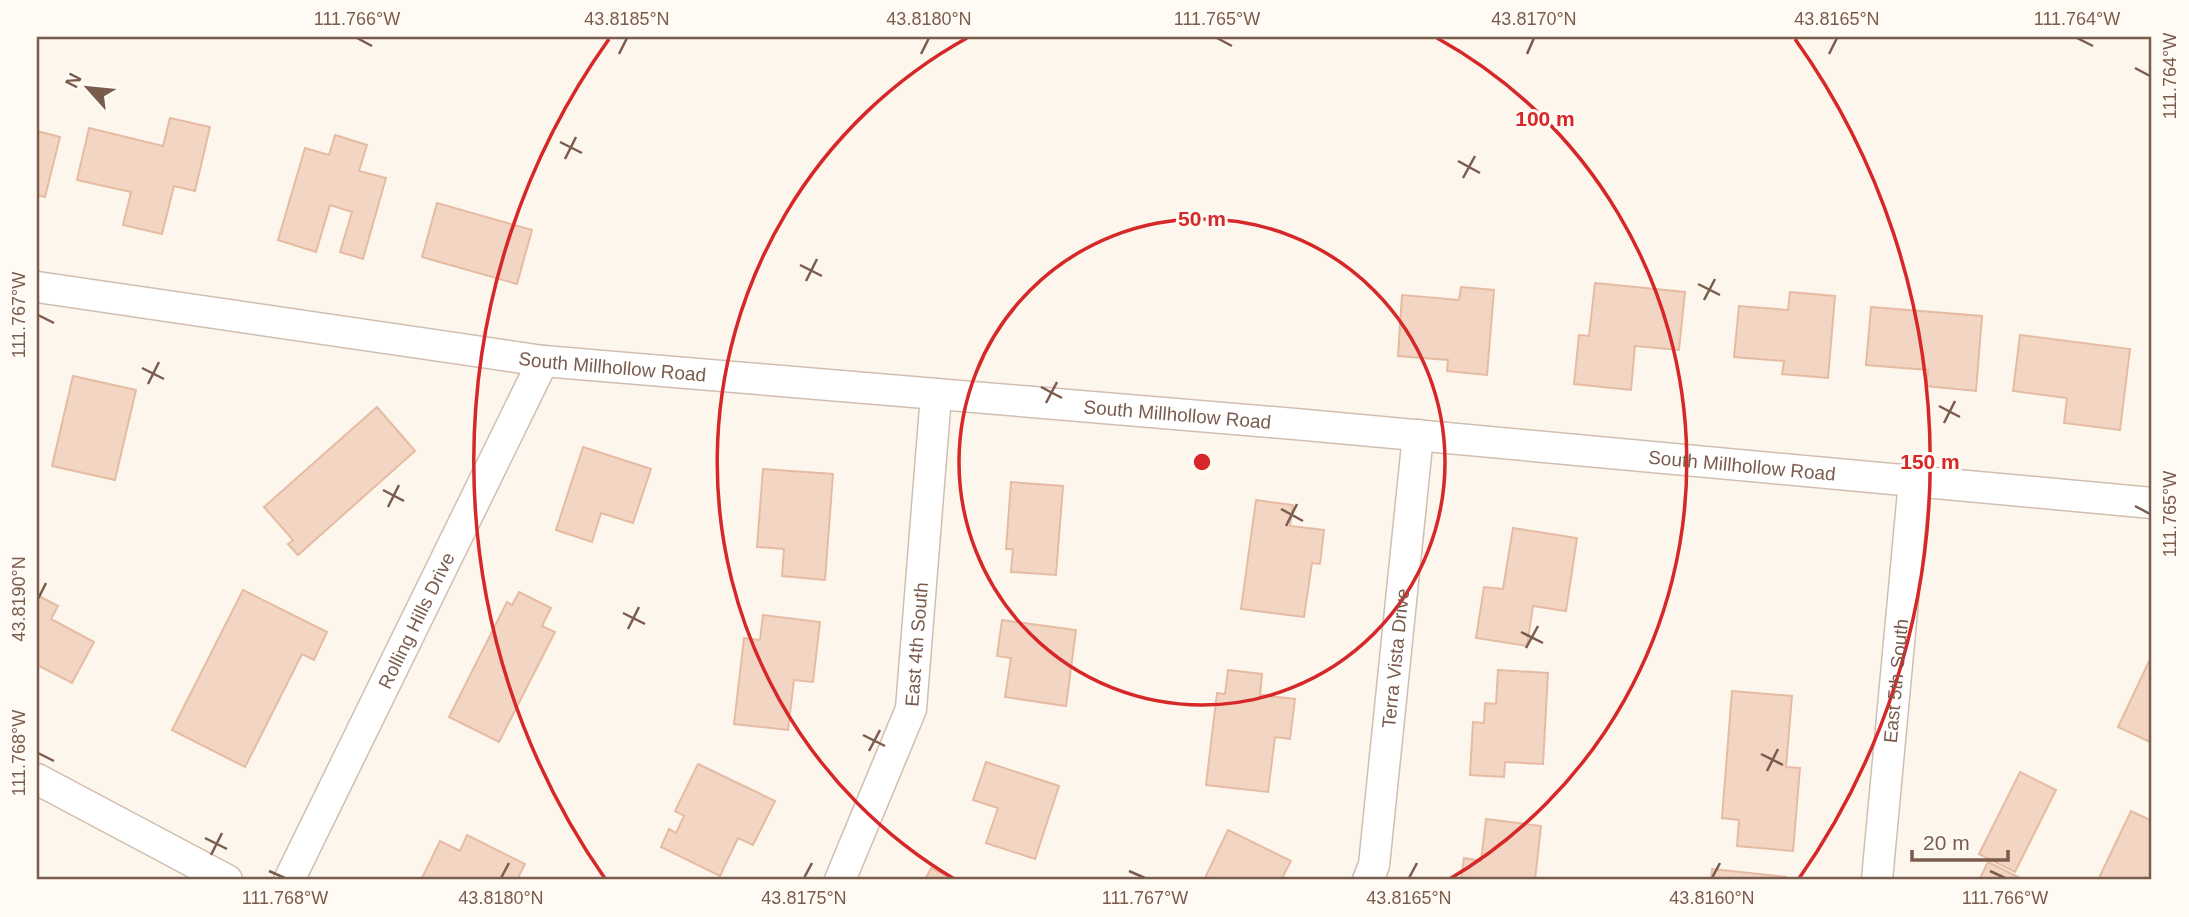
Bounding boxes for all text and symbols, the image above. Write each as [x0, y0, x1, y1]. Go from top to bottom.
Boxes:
text: 111.766°W [314, 9, 400, 29]
text: 43.8185°N [584, 9, 670, 29]
text: 43.8180°N [886, 9, 972, 29]
text: 111.765°W [1174, 9, 1260, 29]
text: 43.8170°N [1491, 9, 1577, 29]
text: 43.8165°N [1794, 9, 1880, 29]
text: 111.764°W [2034, 9, 2120, 29]
text: 111.764°W [2160, 33, 2180, 119]
north arrow [52, 52, 122, 122]
text: N [61, 70, 86, 91]
text: 100 m [1515, 107, 1575, 130]
text: 50 m [1178, 207, 1226, 230]
text: 111.767°W [9, 272, 29, 358]
street label: South Millhollow Road [517, 348, 707, 386]
street label: South Millhollow Road [1083, 396, 1272, 433]
street label: South Millhollow Road [1647, 447, 1837, 485]
centre of rings [1190, 450, 1214, 474]
text: 150 m [1900, 450, 1960, 473]
text: 111.765°W [2160, 471, 2180, 557]
street label: Rolling Hills Drive [374, 549, 459, 692]
text: 43.8190°N [9, 556, 29, 642]
street label: East 4th South [901, 581, 932, 707]
street label: Terra Vista Drive [1378, 587, 1413, 729]
street label: East 5th South [1880, 618, 1912, 744]
text: 111.768°W [9, 710, 29, 796]
scale bar [1912, 819, 2009, 863]
text: 20 m [1923, 831, 1970, 854]
text: 111.768°W [242, 888, 328, 908]
text: 43.8180°N [458, 888, 544, 908]
text: 43.8175°N [761, 888, 847, 908]
text: 111.767°W [1102, 888, 1188, 908]
text: 43.8165°N [1366, 888, 1452, 908]
text: 43.8160°N [1669, 888, 1755, 908]
text: 111.766°W [1962, 888, 2048, 908]

